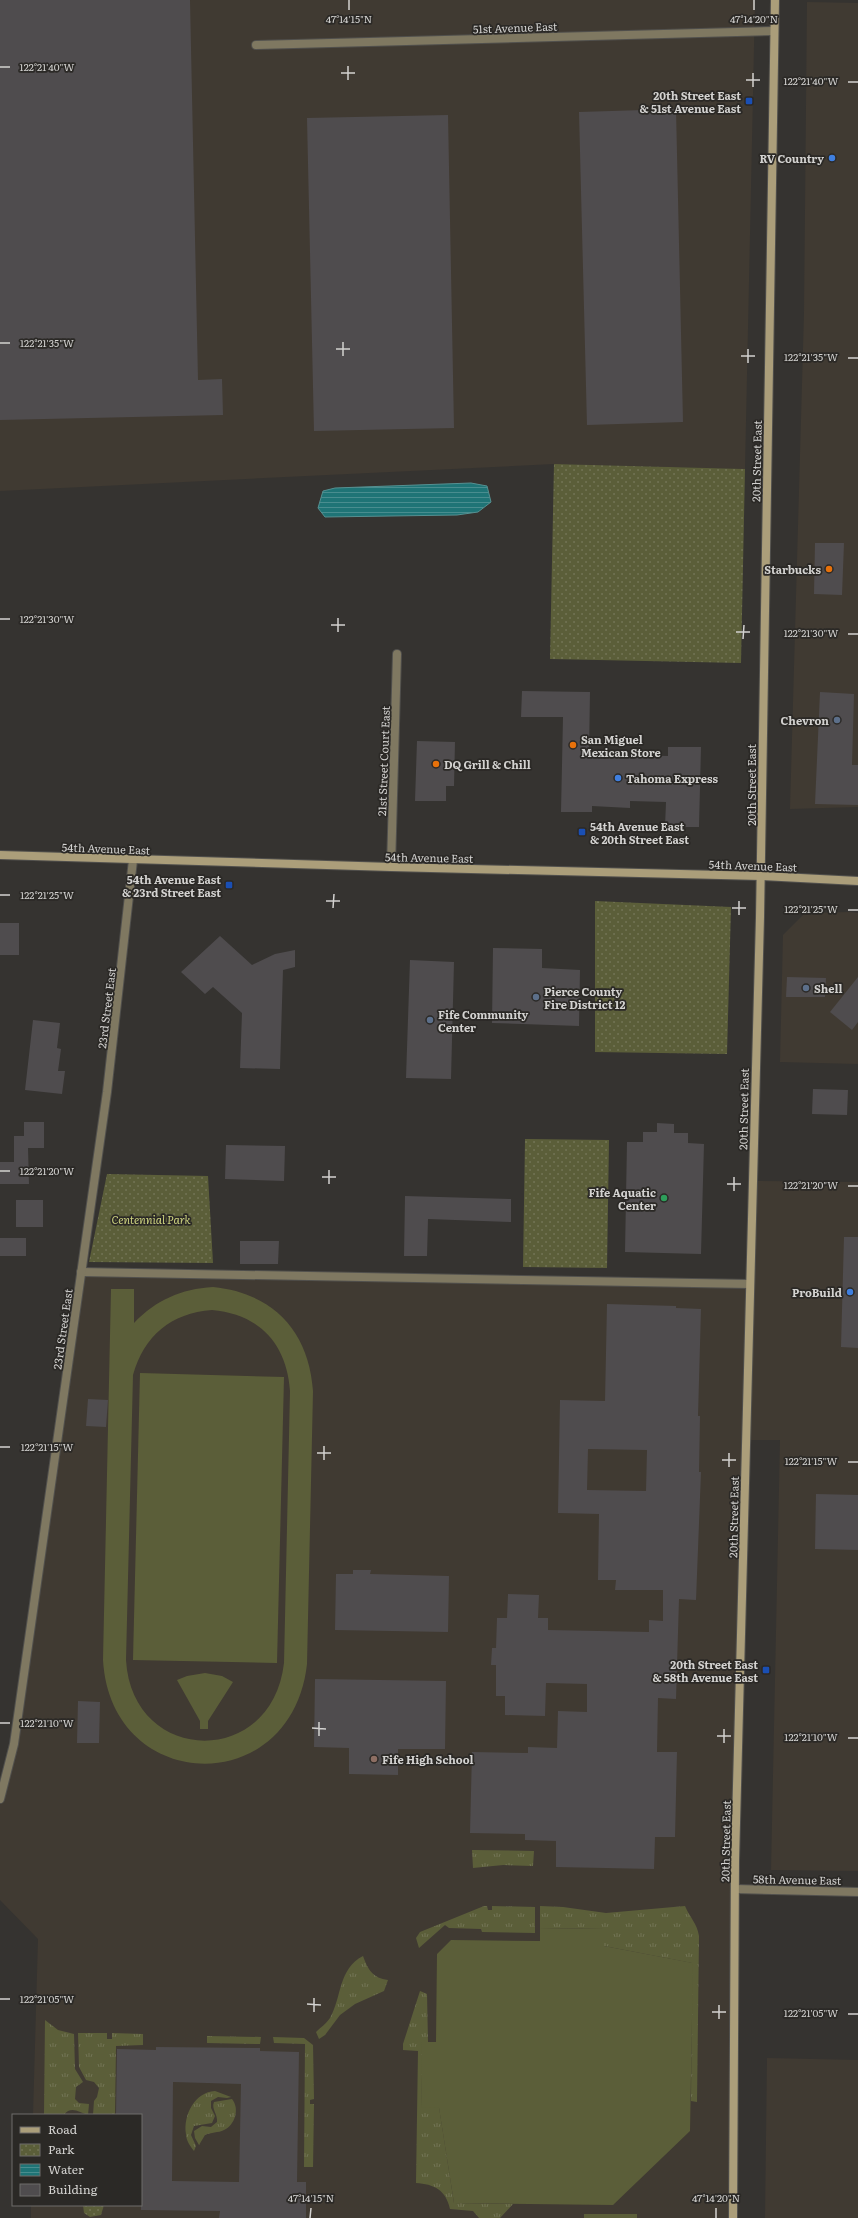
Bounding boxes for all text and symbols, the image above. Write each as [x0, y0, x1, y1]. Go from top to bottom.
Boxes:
text: 47°14'15"N [326, 11, 372, 26]
text: 47°14'20"N [730, 11, 778, 26]
street label: 51st Avenue East [472, 18, 558, 36]
text: 122°21'40"W [20, 59, 74, 74]
text: 122°21'40"W [784, 73, 838, 88]
place label: 20th Street East & 51st Avenue East [640, 87, 741, 116]
marker: 20th Street East & 51st Avenue East [744, 96, 754, 106]
place label: RV Country [759, 150, 824, 166]
marker: RV Country [827, 153, 837, 163]
text: 122°21'35"W [20, 335, 74, 350]
text: 122°21'35"W [784, 349, 838, 364]
street label: 20th Street East [747, 419, 765, 502]
place label: Starbucks [764, 561, 822, 577]
marker: Starbucks [824, 564, 834, 574]
text: 122°21'30"W [20, 611, 74, 626]
text: 122°21'30"W [784, 625, 838, 640]
street label: 21st Street Court East [373, 705, 393, 816]
place label: Chevron [781, 712, 829, 728]
marker: Chevron [832, 715, 842, 725]
place label: San Miguel Mexican Store [581, 731, 661, 760]
marker: San Miguel Mexican Store [568, 740, 578, 750]
street label: 20th Street East [743, 744, 759, 826]
place label: DQ Grill & Chill [444, 756, 531, 772]
marker: DQ Grill & Chill [431, 759, 441, 769]
place label: Tahoma Express [626, 770, 718, 786]
marker: Tahoma Express [613, 773, 623, 783]
place label: 54th Avenue East & 20th Street East [590, 818, 689, 847]
marker: 54th Avenue East & 20th Street East [577, 827, 587, 837]
street label: 54th Avenue East [61, 838, 151, 858]
street label: 54th Avenue East [385, 848, 474, 866]
street label: 54th Avenue East [708, 855, 798, 875]
place label: 54th Avenue East & 23rd Street East [122, 871, 221, 900]
marker: 54th Avenue East & 23rd Street East [224, 880, 234, 890]
text: 122°21'25"W [20, 887, 74, 902]
text: 122°21'25"W [784, 901, 838, 916]
street label: 23rd Street East [93, 966, 119, 1049]
place label: Shell [814, 980, 842, 996]
place label: Pierce County Fire District 12 [544, 983, 625, 1012]
marker: Shell [801, 983, 811, 993]
marker: Pierce County Fire District 12 [531, 992, 541, 1002]
place label: Fife Community Center [438, 1006, 529, 1035]
marker: Fife Community Center [425, 1015, 435, 1025]
street label: 20th Street East [734, 1067, 752, 1150]
text: 122°21'20"W [20, 1163, 74, 1178]
text: 122°21'20"W [784, 1177, 838, 1192]
place label: Fife Aquatic Center [588, 1184, 656, 1213]
marker: Fife Aquatic Center [659, 1193, 669, 1203]
park label: Centennial Park [112, 1211, 190, 1227]
place label: ProBuild [792, 1284, 842, 1300]
street label: 23rd Street East [48, 1287, 76, 1370]
marker: ProBuild [845, 1287, 855, 1297]
text: 122°21'15"W [21, 1439, 73, 1454]
text: 122°21'15"W [785, 1453, 837, 1468]
street label: 20th Street East [724, 1475, 742, 1558]
place label: 20th Street East & 58th Avenue East [652, 1656, 758, 1685]
marker: 20th Street East & 58th Avenue East [761, 1665, 771, 1675]
text: 122°21'10"W [20, 1715, 74, 1730]
text: 122°21'10"W [784, 1729, 838, 1744]
place label: Fife High School [382, 1751, 473, 1767]
marker: Fife High School [369, 1754, 379, 1764]
street label: 20th Street East [716, 1799, 734, 1882]
street label: 58th Avenue East [753, 1870, 842, 1888]
text: 122°21'05"W [20, 1991, 74, 2006]
text: 122°21'05"W [784, 2005, 838, 2020]
legend [12, 2114, 142, 2206]
text: Road [48, 2120, 78, 2138]
text: Park [48, 2140, 75, 2158]
text: Water [48, 2160, 84, 2178]
text: Building [48, 2180, 98, 2198]
text: 47°14'15"N [288, 2190, 334, 2205]
text: 47°14'20"N [692, 2190, 740, 2205]

